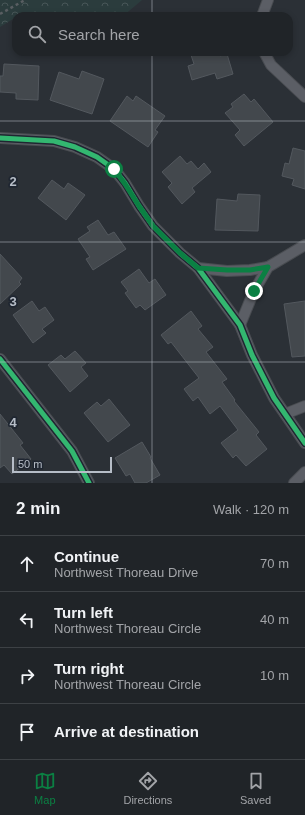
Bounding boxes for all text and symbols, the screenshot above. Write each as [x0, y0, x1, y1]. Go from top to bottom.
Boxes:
search box [12, 12, 293, 56]
icon: search [26, 23, 48, 45]
text: Search here [58, 26, 140, 43]
route start [105, 160, 123, 178]
text: 2 [9, 174, 17, 189]
route end [245, 282, 263, 300]
text: 3 [9, 294, 17, 309]
text: 4 [9, 415, 17, 430]
scale bar [12, 455, 112, 474]
text: 50 m [18, 458, 42, 470]
text: 2 min [16, 499, 60, 518]
text: Walk · 120 m [213, 502, 289, 517]
text: Continue [54, 548, 119, 565]
icon: ahead [16, 553, 38, 575]
text: 70 m [260, 556, 289, 571]
text: Northwest Thoreau Drive [54, 565, 198, 580]
text: Turn left [54, 604, 113, 621]
icon: left [16, 609, 38, 631]
text: 40 m [260, 612, 289, 627]
text: Northwest Thoreau Circle [54, 621, 201, 636]
text: Turn right [54, 660, 124, 677]
icon: right [16, 665, 38, 687]
text: 10 m [260, 668, 289, 683]
text: Northwest Thoreau Circle [54, 677, 201, 692]
icon: arrive [16, 721, 38, 743]
text: Arrive at destination [54, 723, 199, 740]
tab: Map [34, 770, 56, 806]
tab: Directions [123, 770, 172, 806]
tab: Saved [240, 770, 271, 806]

